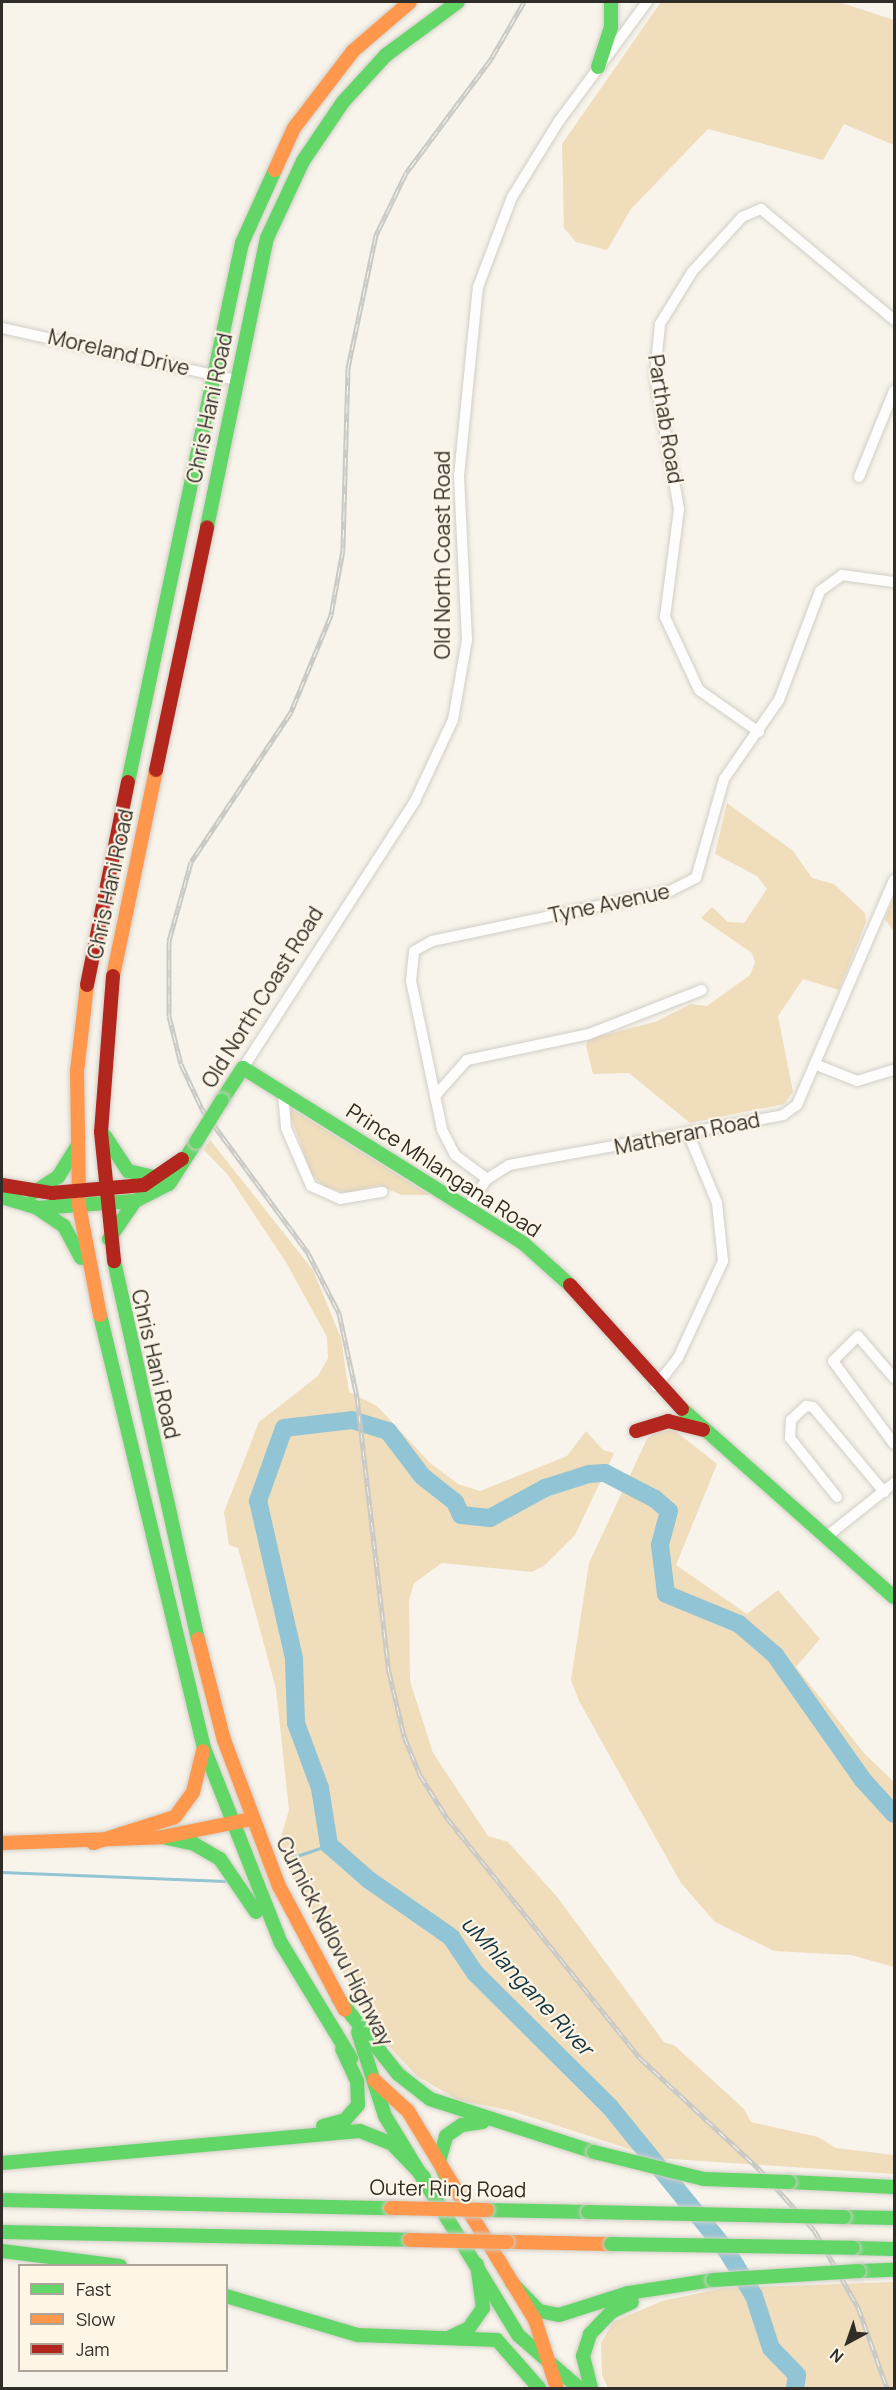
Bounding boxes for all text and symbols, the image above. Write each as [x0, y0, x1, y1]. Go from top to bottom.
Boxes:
street label: Moreland Drive [46, 323, 192, 381]
street label: Chris Hani Road [181, 331, 237, 485]
street label: Parthab Road [643, 353, 689, 485]
street label: Old North Coast Road [429, 451, 455, 659]
street label: Chris Hani Road [82, 807, 138, 961]
street label: Tyne Avenue [546, 878, 672, 928]
street label: Old North Coast Road [196, 902, 328, 1092]
street label: Prince Mhlangana Road [342, 1098, 546, 1242]
street label: Matheran Road [612, 1107, 762, 1159]
street label: Chris Hani Road [127, 1287, 185, 1441]
street label: Curnick Ndlovu Highway [271, 1832, 399, 2050]
water label: uMhlangane River [456, 1911, 598, 2061]
street label: Outer Ring Road [369, 2174, 527, 2202]
legend [18, 2264, 228, 2372]
text: Fast [76, 2277, 111, 2301]
text: Slow [76, 2307, 115, 2331]
north arrow [818, 2312, 878, 2372]
text: Jam [76, 2337, 110, 2361]
text: N [825, 2344, 848, 2368]

